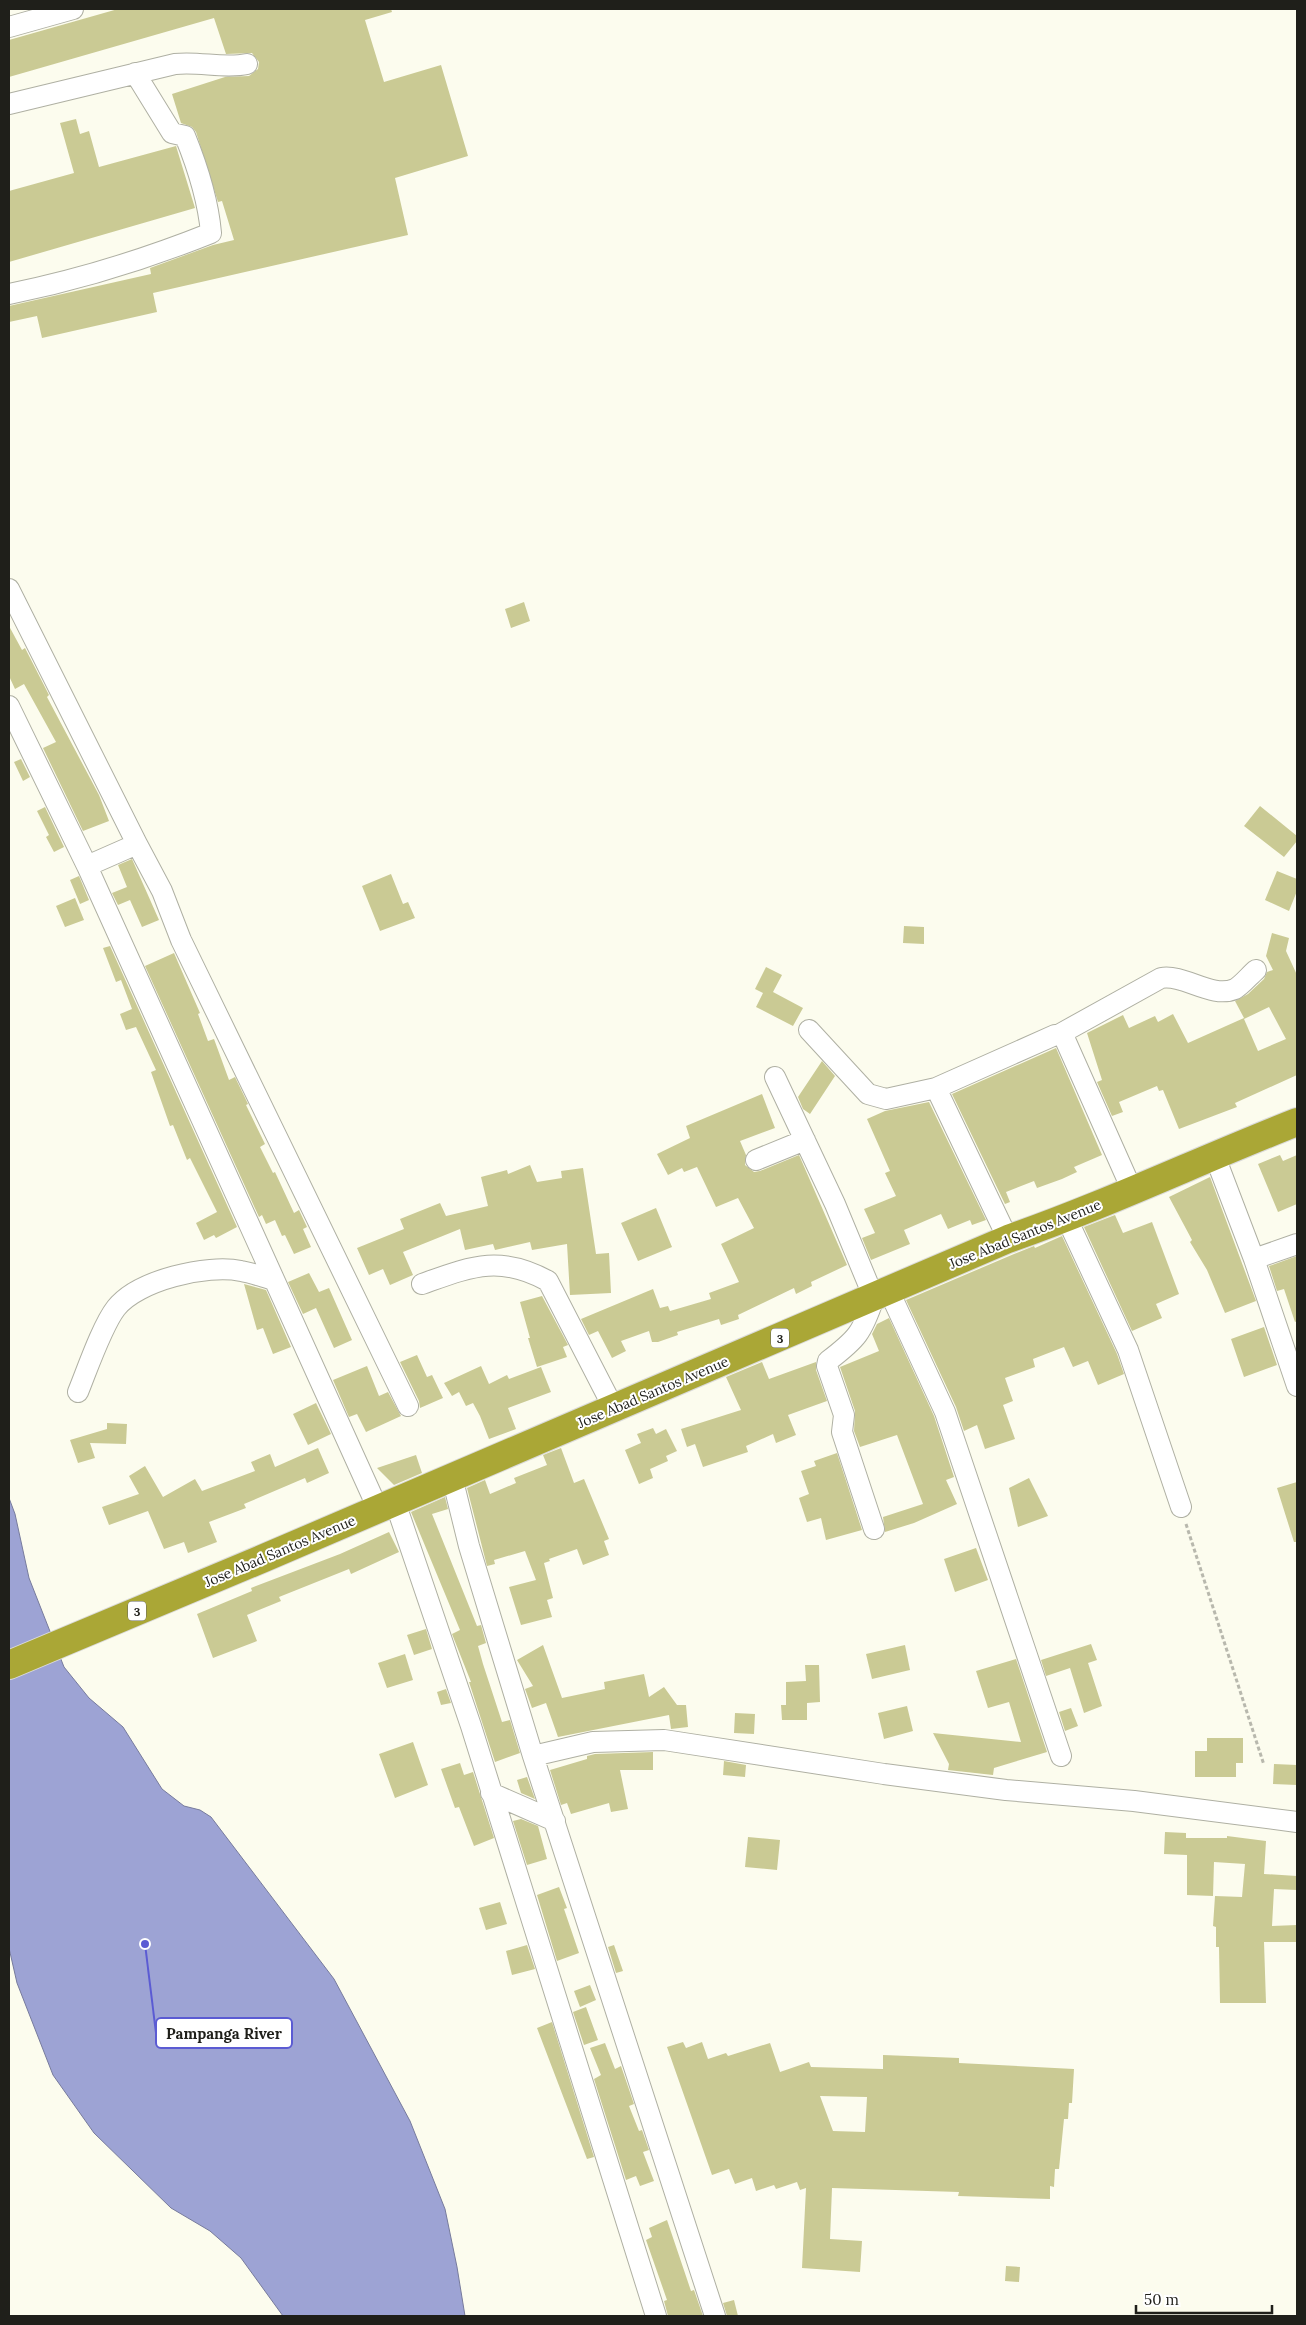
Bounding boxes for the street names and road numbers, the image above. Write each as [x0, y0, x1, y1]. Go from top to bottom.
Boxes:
street label: Jose Abad Santos Avenue [946, 1195, 1104, 1273]
road number: 3 [771, 1329, 789, 1348]
street label: Jose Abad Santos Avenue [574, 1352, 732, 1432]
street label: Jose Abad Santos Avenue [201, 1511, 359, 1591]
road number: 3 [128, 1602, 146, 1620]

